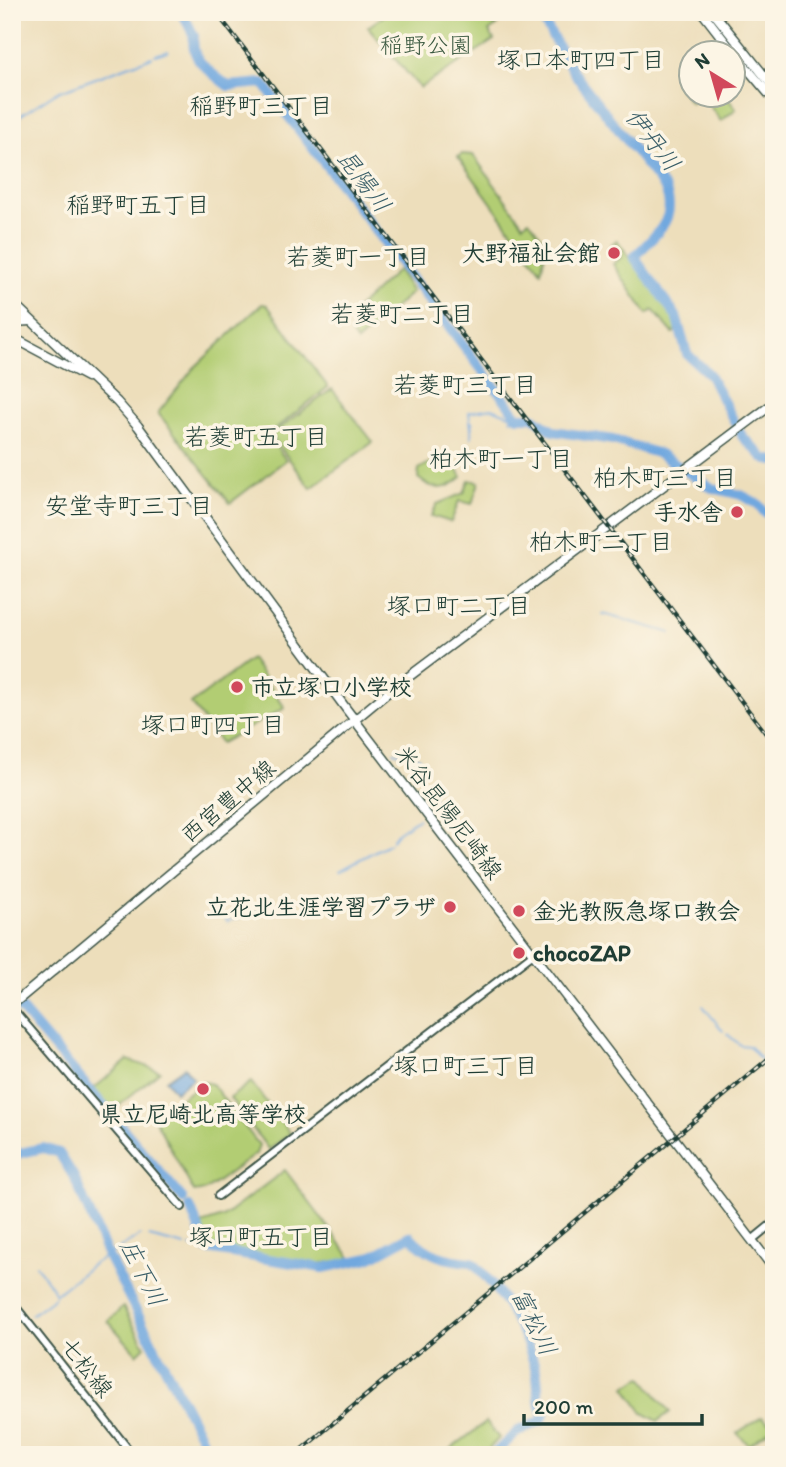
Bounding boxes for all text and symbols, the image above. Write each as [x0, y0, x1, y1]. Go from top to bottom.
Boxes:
park label: 稲野公園 [380, 31, 472, 59]
north arrow [678, 38, 748, 108]
district label: 塚口本町四丁目 [497, 45, 665, 74]
text: N [690, 48, 714, 74]
district label: 稲野町三丁目 [189, 91, 333, 120]
water label: 伊丹川 [620, 102, 687, 177]
water label: 昆陽川 [331, 143, 398, 218]
district label: 稲野町五丁目 [66, 190, 210, 219]
place label: 大野福祉会館 [462, 239, 600, 267]
district label: 若菱町一丁目 [286, 242, 430, 271]
marker: 大野福祉会館 [606, 245, 622, 261]
district label: 若菱町二丁目 [330, 299, 474, 328]
district label: 若菱町三丁目 [393, 370, 537, 399]
district label: 若菱町五丁目 [184, 422, 328, 451]
district label: 柏木町一丁目 [429, 444, 573, 473]
district label: 柏木町三丁目 [593, 463, 737, 492]
district label: 安堂寺町三丁目 [45, 491, 213, 520]
place label: 手水舎 [654, 498, 723, 526]
marker: 手水舎 [729, 504, 745, 520]
district label: 柏木町二丁目 [529, 527, 673, 556]
district label: 塚口町二丁目 [387, 591, 531, 620]
place label: 市立塚口小学校 [251, 673, 412, 701]
marker: 市立塚口小学校 [229, 679, 245, 695]
district label: 塚口町四丁目 [141, 710, 285, 739]
street label: 米谷昆陽尼崎線 [389, 739, 509, 885]
street label: 西宮豊中線 [175, 753, 281, 849]
place label: 立花北生涯学習プラザ [206, 893, 436, 921]
place label: 金光教阪急塚口教会 [533, 897, 740, 925]
marker: 立花北生涯学習プラザ [442, 899, 458, 915]
marker: 金光教阪急塚口教会 [511, 903, 527, 919]
place label: chocoZAP [533, 939, 632, 967]
marker: chocoZAP [511, 945, 527, 961]
district label: 塚口町三丁目 [394, 1051, 538, 1080]
marker: 県立尼崎北高等学校 [195, 1081, 211, 1097]
place label: 県立尼崎北高等学校 [100, 1100, 307, 1128]
district label: 塚口町五丁目 [189, 1222, 333, 1251]
water label: 庄下川 [114, 1234, 173, 1311]
water label: 富松川 [506, 1283, 563, 1360]
street label: 七松線 [55, 1331, 119, 1403]
scale bar [524, 1383, 702, 1427]
text: 200 m [534, 1394, 594, 1419]

